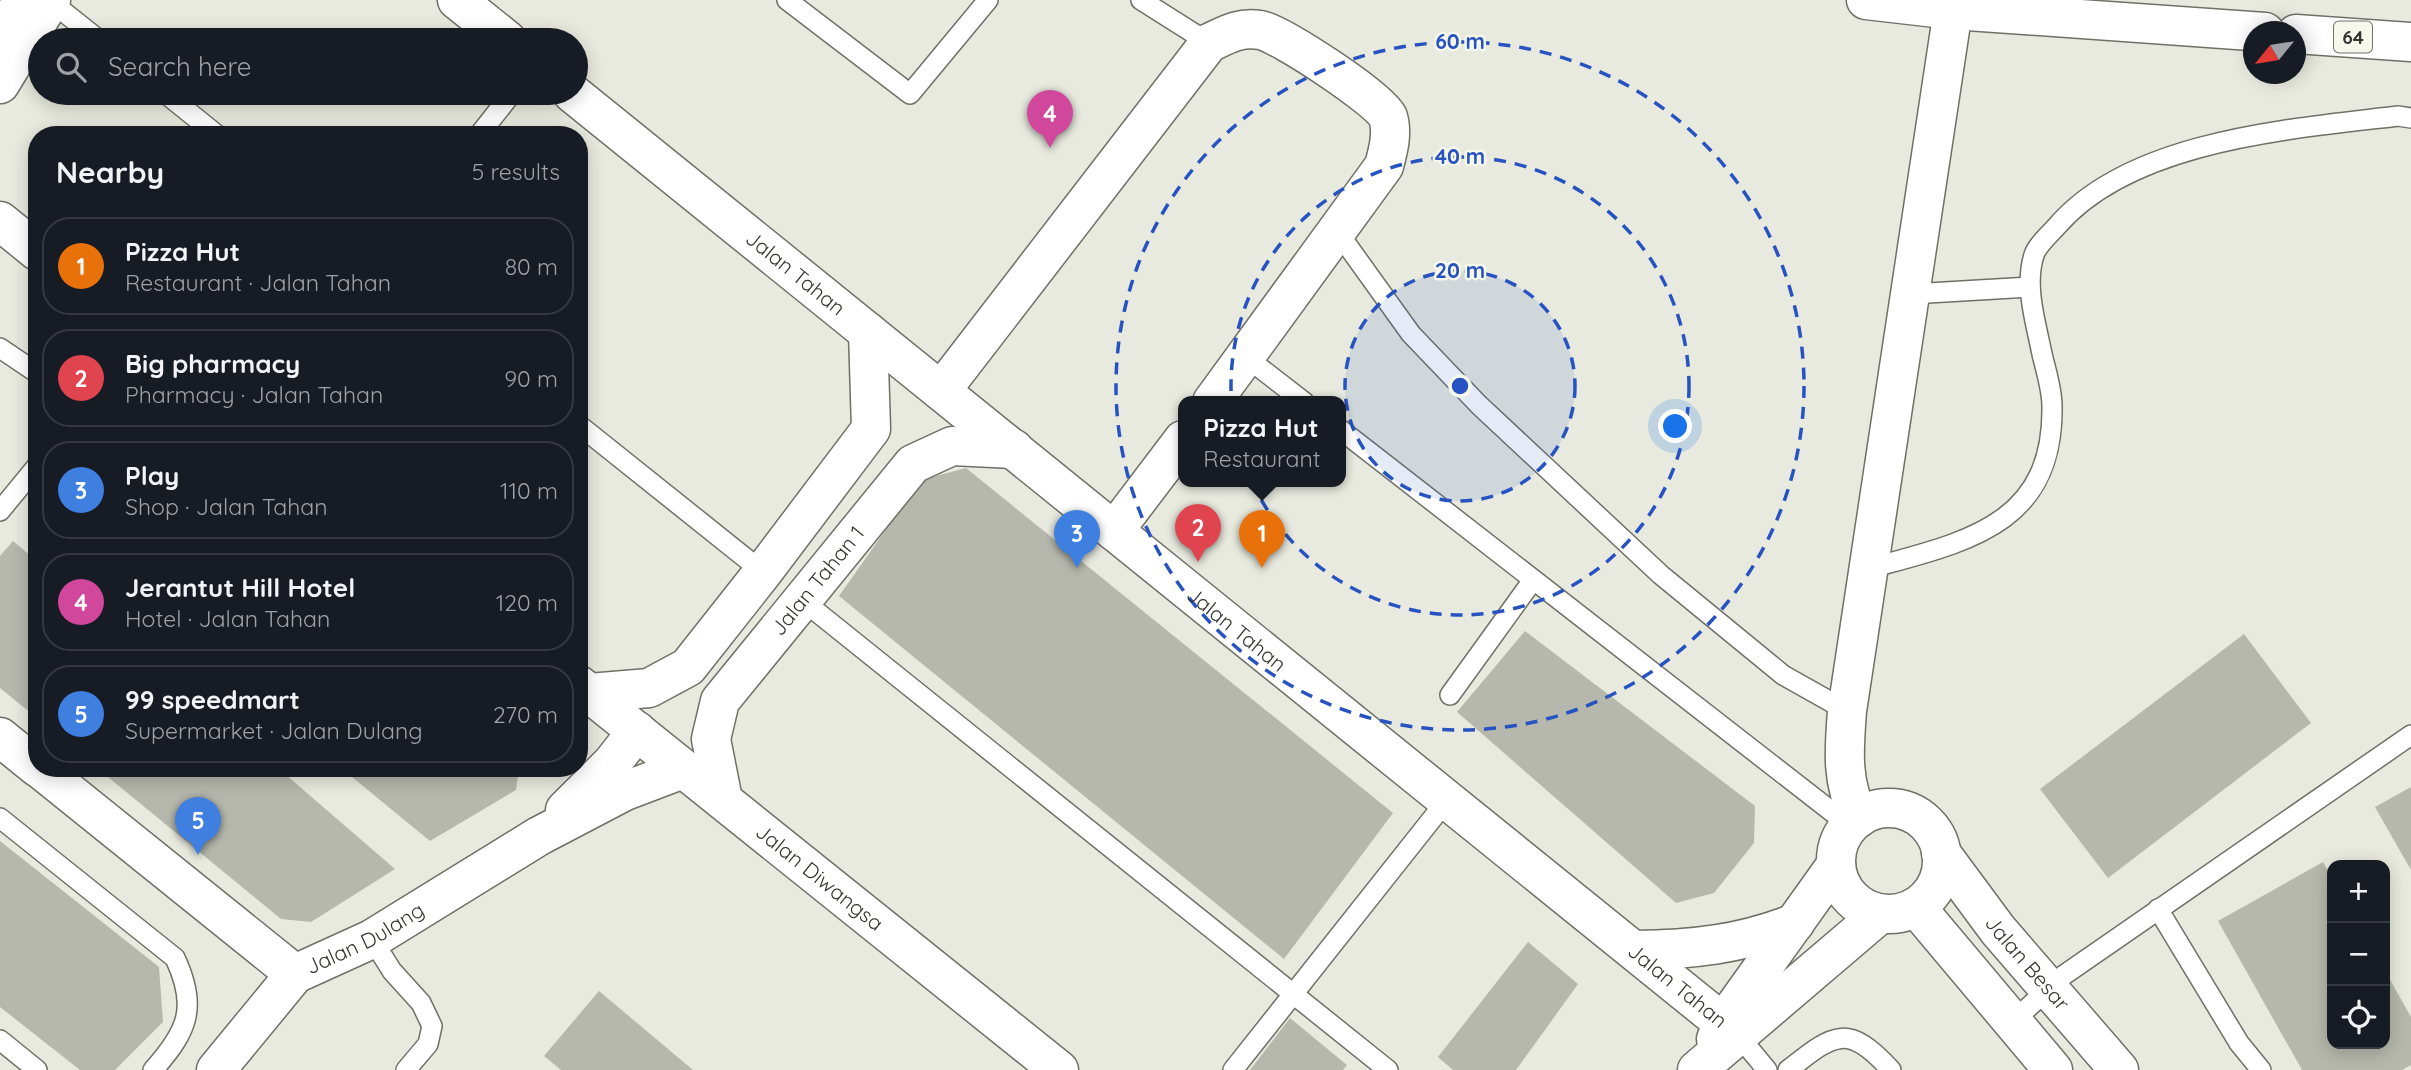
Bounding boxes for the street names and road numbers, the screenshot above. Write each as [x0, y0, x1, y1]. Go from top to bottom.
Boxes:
road number: 64 [2334, 22, 2372, 52]
street label: Jalan Tahan [741, 225, 851, 321]
street label: Jalan Tahan 1 [765, 520, 869, 640]
street label: Jalan Tahan [1182, 581, 1292, 677]
street label: Jalan Diwangsa [751, 818, 889, 936]
street label: Jalan Dulang [302, 896, 429, 979]
street label: Jalan Besar [1980, 910, 2076, 1015]
street label: Jalan Tahan [1623, 937, 1733, 1033]

